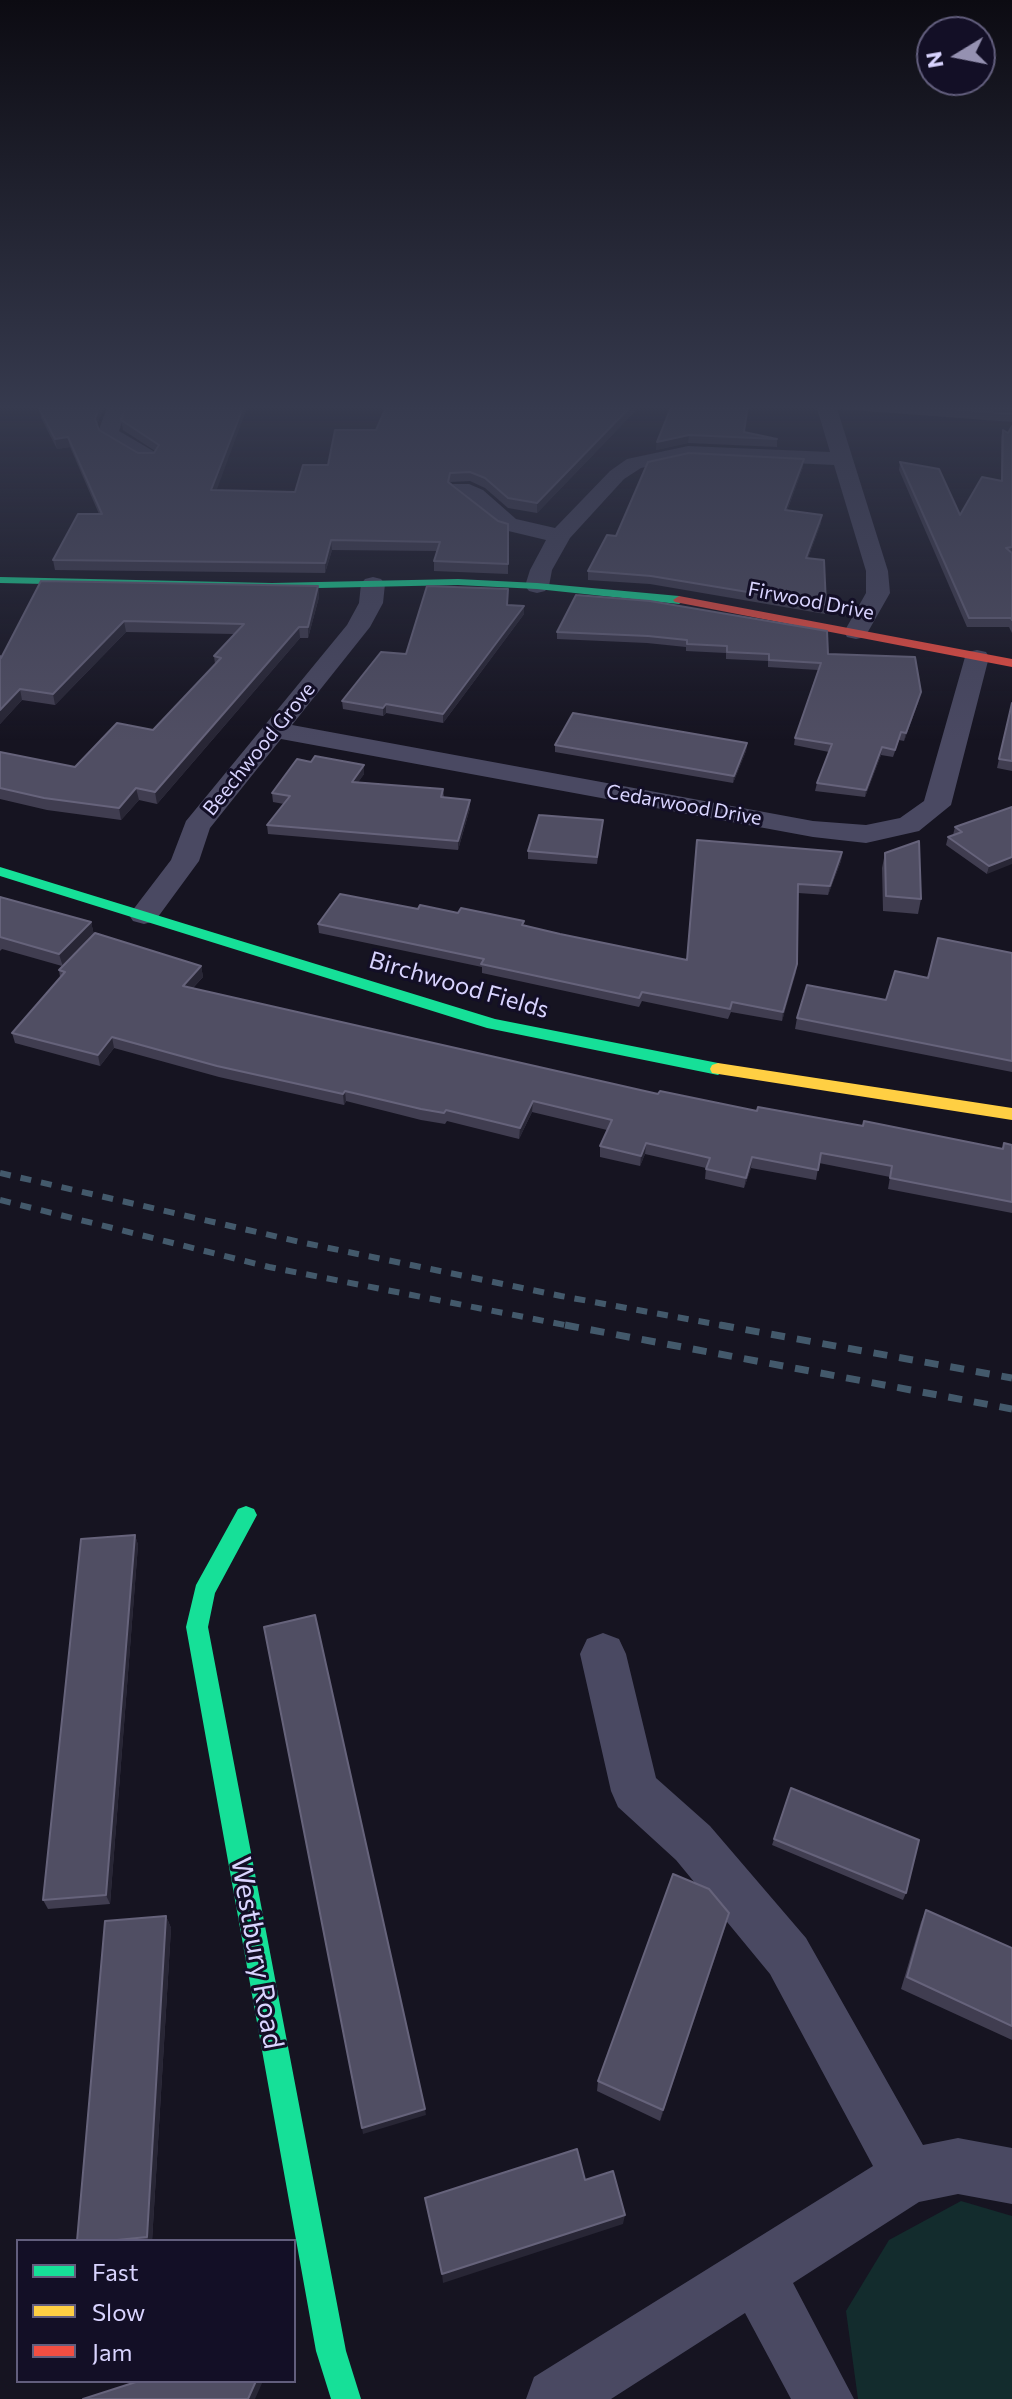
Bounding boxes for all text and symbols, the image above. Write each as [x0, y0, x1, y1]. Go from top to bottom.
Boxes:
north arrow [916, 16, 996, 96]
text: N [919, 49, 949, 70]
street label: Firwood Drive [746, 577, 876, 625]
street label: Beechwood Grove [198, 678, 320, 820]
street label: Cedarwood Drive [604, 780, 764, 830]
street label: Birchwood Fields [366, 946, 552, 1024]
street label: Westbury Road [224, 1854, 290, 2052]
legend [16, 2239, 296, 2383]
text: Fast [92, 2257, 139, 2286]
text: Slow [92, 2297, 145, 2326]
text: Jam [92, 2337, 132, 2366]

